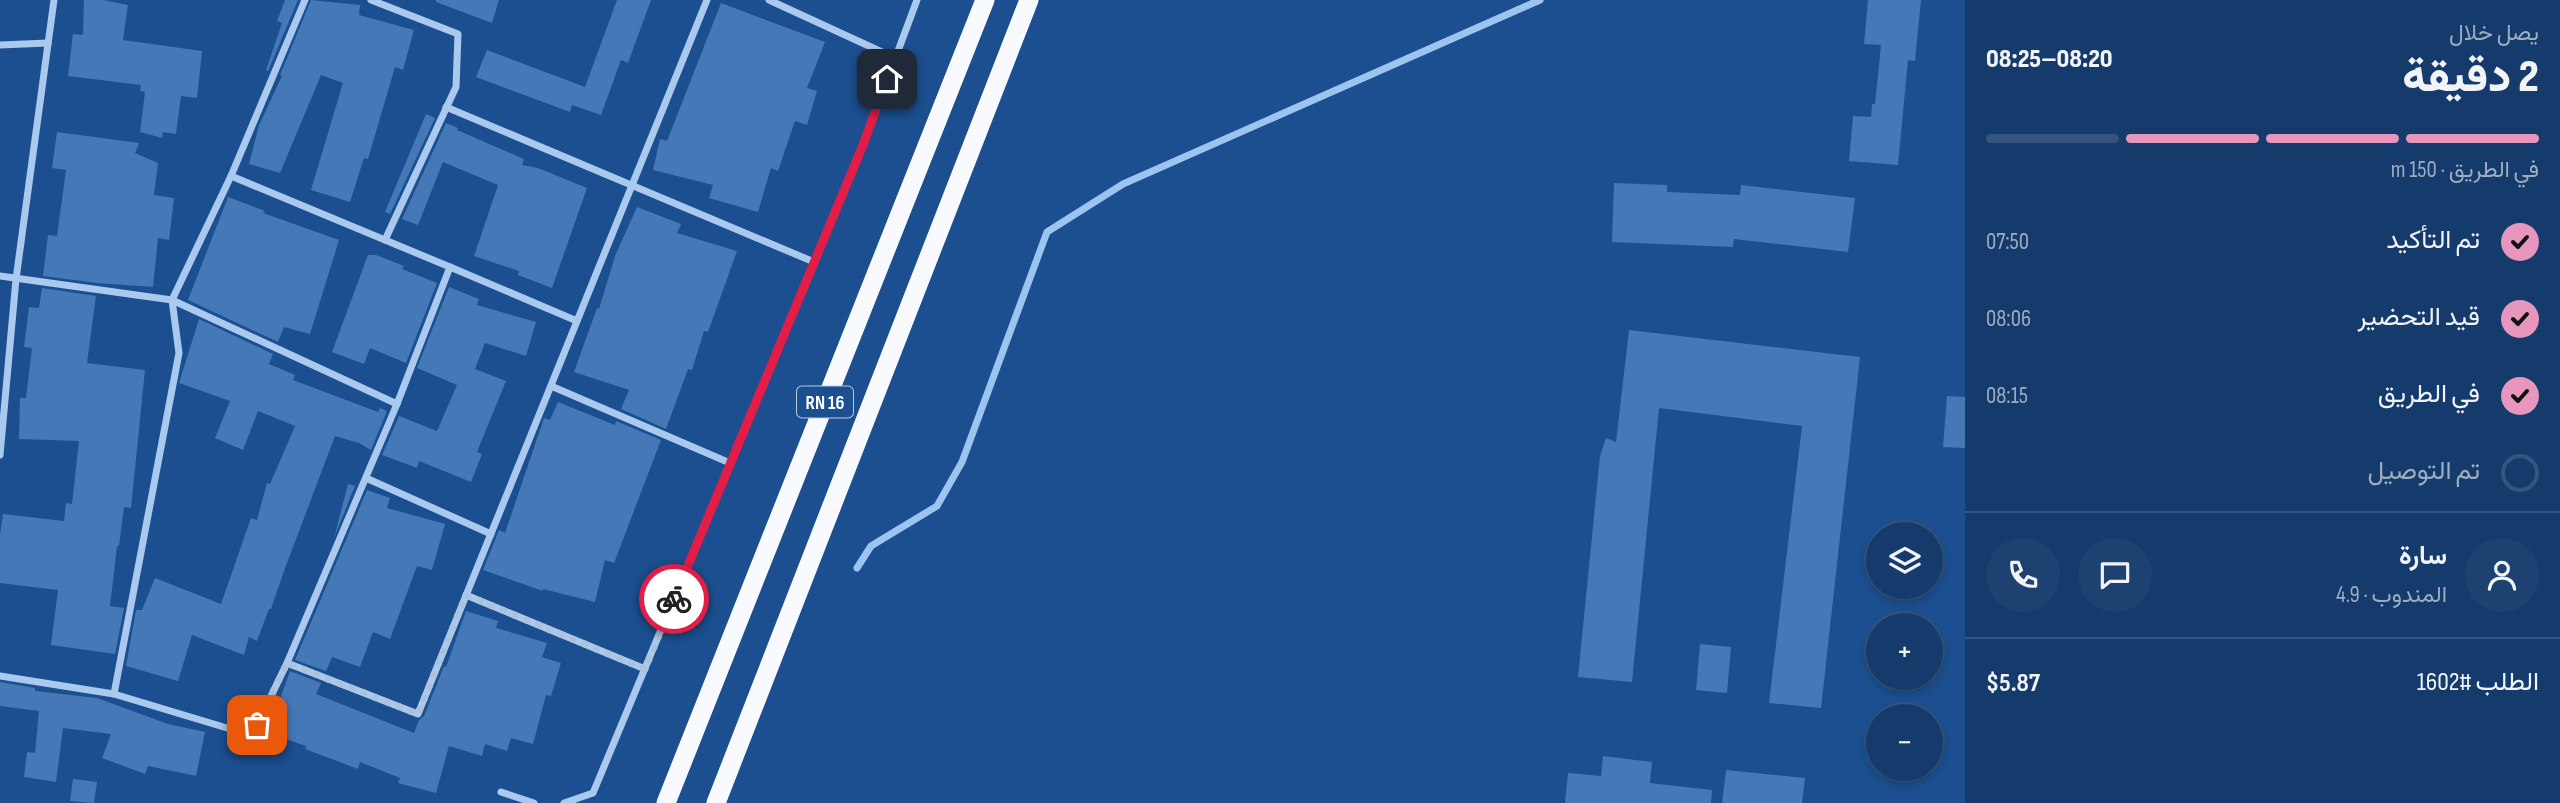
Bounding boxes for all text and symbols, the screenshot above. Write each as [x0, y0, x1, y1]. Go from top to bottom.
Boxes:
text: يصل خلال [2449, 19, 2539, 47]
text: 08:20–08:25 [1986, 44, 2113, 75]
pin [857, 49, 917, 109]
text: 2 دقيقة [2402, 50, 2539, 105]
icon: home [868, 60, 906, 98]
text: في الطريق · 150 m [2391, 156, 2539, 184]
icon: check [2501, 223, 2539, 261]
text: تم التأكيد [2386, 225, 2480, 256]
text: 07:50 [1986, 228, 2029, 256]
icon: check [2501, 300, 2539, 338]
text: قيد التحضير [2357, 302, 2480, 333]
text: 08:06 [1986, 305, 2031, 333]
icon: check [2501, 377, 2539, 415]
text: في الطريق [2378, 379, 2480, 410]
text: 08:15 [1986, 382, 2028, 410]
road number: RN 16 [797, 386, 853, 418]
text: تم التوصيل [2368, 456, 2480, 487]
map controls [1866, 522, 1943, 781]
button: layers [1866, 522, 1943, 599]
button: phone [1986, 538, 2060, 612]
button: chat [2078, 538, 2152, 612]
button: person [2465, 538, 2539, 612]
text: سارة [2399, 541, 2447, 572]
courier [639, 564, 709, 634]
icon: bike [655, 580, 693, 618]
text: المندوب · 4.9 [2336, 581, 2447, 609]
button: + [1866, 613, 1943, 690]
text: الطلب #1602 [2417, 667, 2539, 698]
text: $5.87 [1986, 668, 2040, 699]
pin [227, 695, 287, 755]
button: − [1866, 704, 1943, 781]
icon: bag [238, 706, 276, 744]

